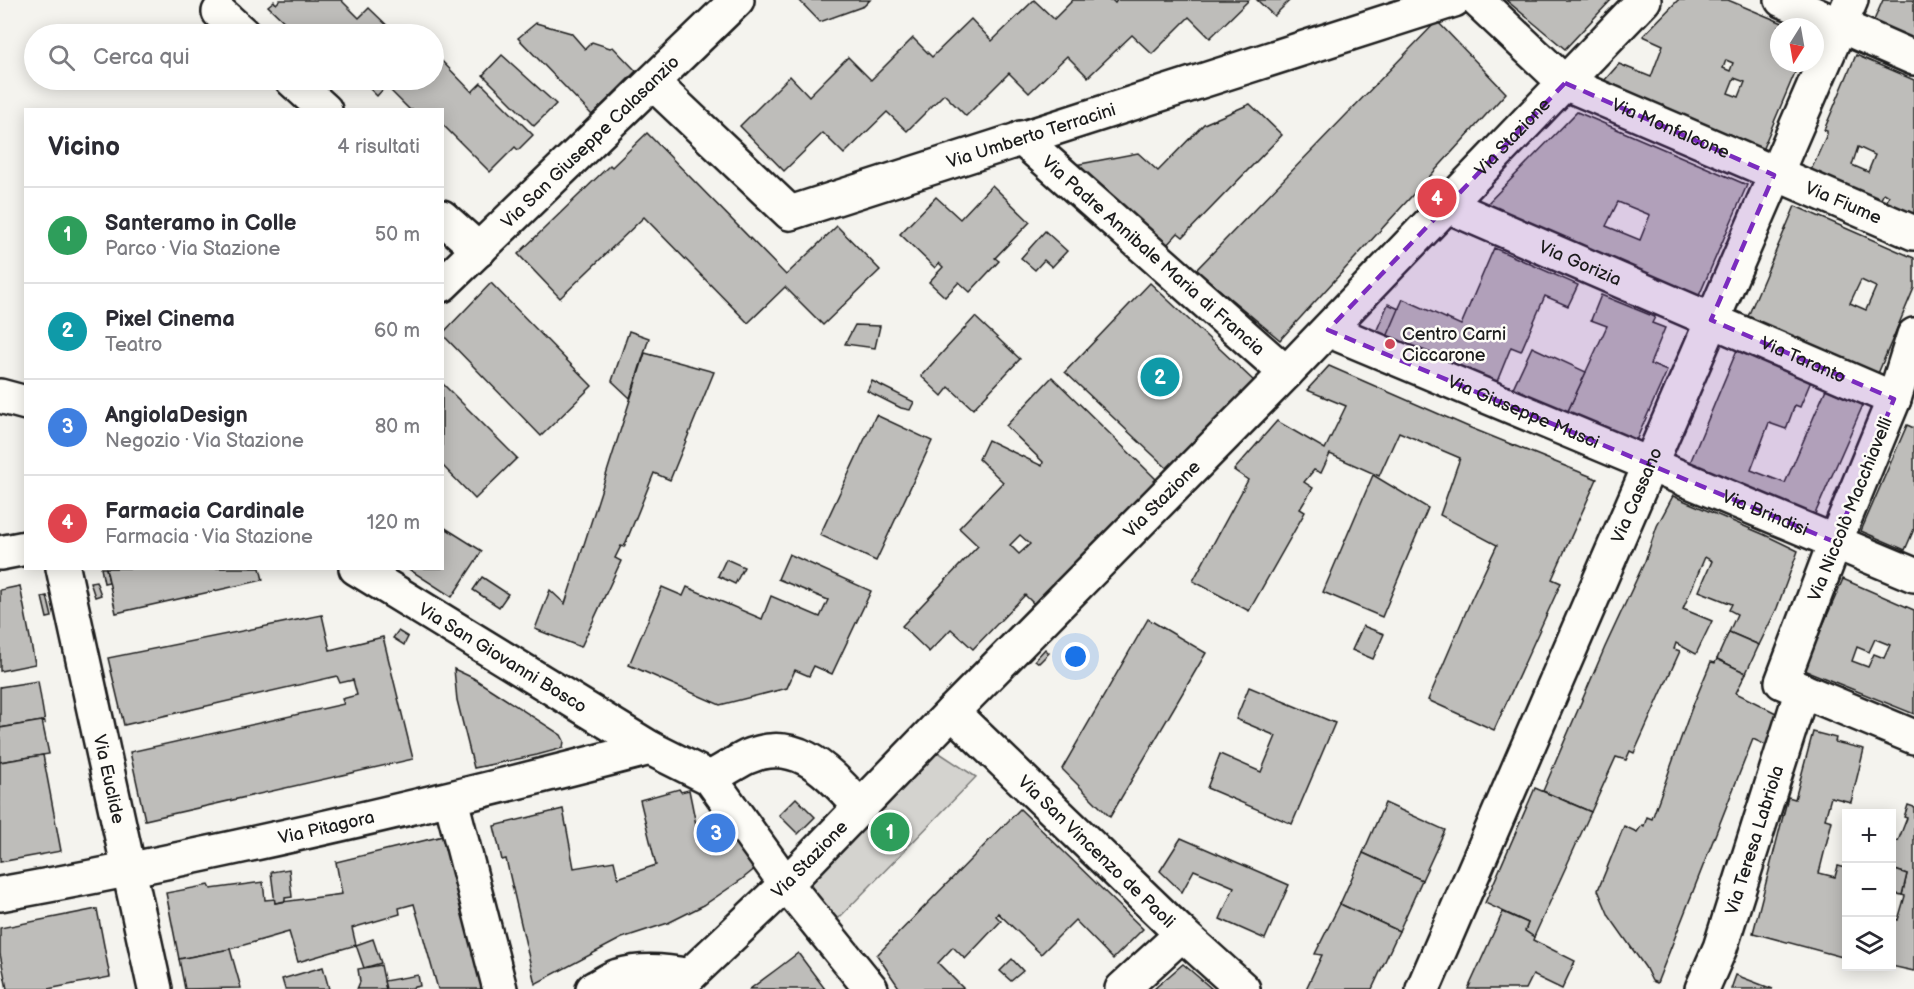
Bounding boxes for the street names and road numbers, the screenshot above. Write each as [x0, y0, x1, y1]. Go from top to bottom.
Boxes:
street label: Via San Giuseppe Calasanzio [497, 51, 684, 233]
street label: Via Stazione [1471, 94, 1555, 181]
street label: Via Monfalcone [1608, 94, 1733, 164]
street label: Via Umberto Terracini [944, 99, 1118, 173]
street label: Via Padre Annibale Maria di Francia [1037, 151, 1269, 360]
street label: Via Fiume [1802, 177, 1885, 229]
street label: Via Gorizia [1535, 237, 1624, 291]
street label: Via Taranto [1757, 332, 1849, 388]
street label: Via Giuseppe Musci [1444, 371, 1602, 453]
street label: Via Niccolò Macchiavelli [1804, 414, 1897, 604]
street label: Via Cassano [1607, 445, 1667, 546]
street label: Via Stazione [1120, 456, 1205, 542]
street label: Via Brindisi [1719, 486, 1811, 541]
street label: Via San Giovanni Bosco [414, 599, 590, 718]
street label: Via Euclide [89, 733, 129, 826]
street label: Via Teresa Labriola [1721, 763, 1788, 918]
street label: Via San Vincenzo de Paoli [1013, 771, 1179, 933]
street label: Via Pitagora [276, 807, 377, 849]
street label: Via Stazione [768, 816, 853, 903]

